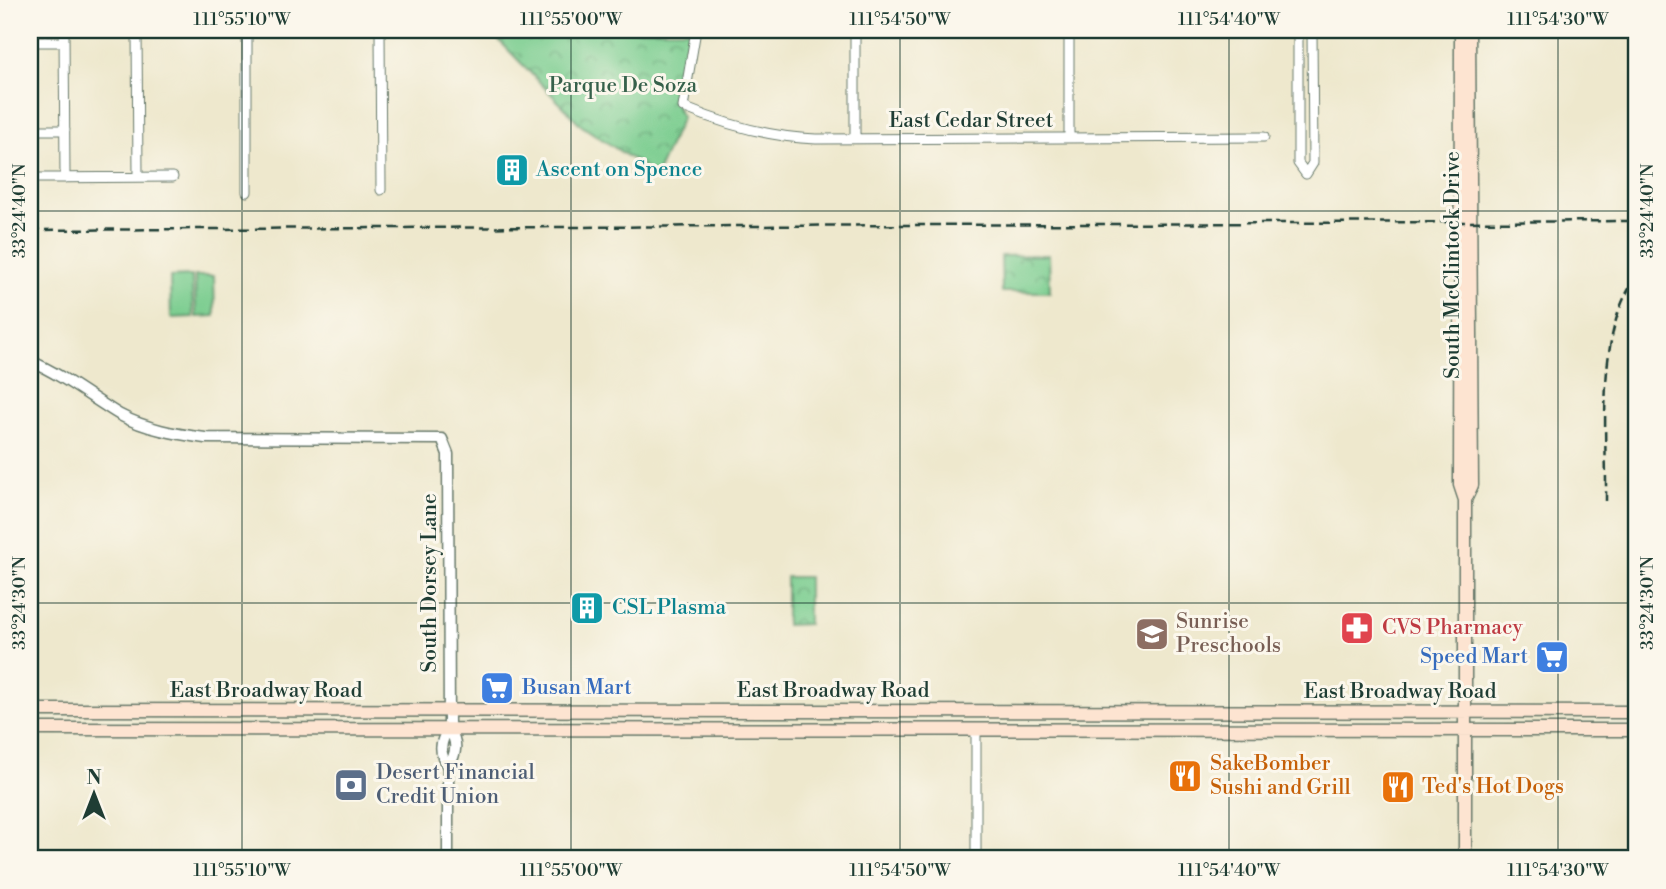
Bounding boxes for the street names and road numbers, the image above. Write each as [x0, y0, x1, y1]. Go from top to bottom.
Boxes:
street label: East Cedar Street [889, 108, 1054, 134]
street label: South McClintock Drive [1440, 151, 1466, 379]
street label: South Dorsey Lane [417, 493, 443, 673]
street label: East Broadway Road [170, 678, 362, 704]
street label: East Broadway Road [737, 678, 929, 704]
street label: East Broadway Road [1304, 679, 1496, 705]

